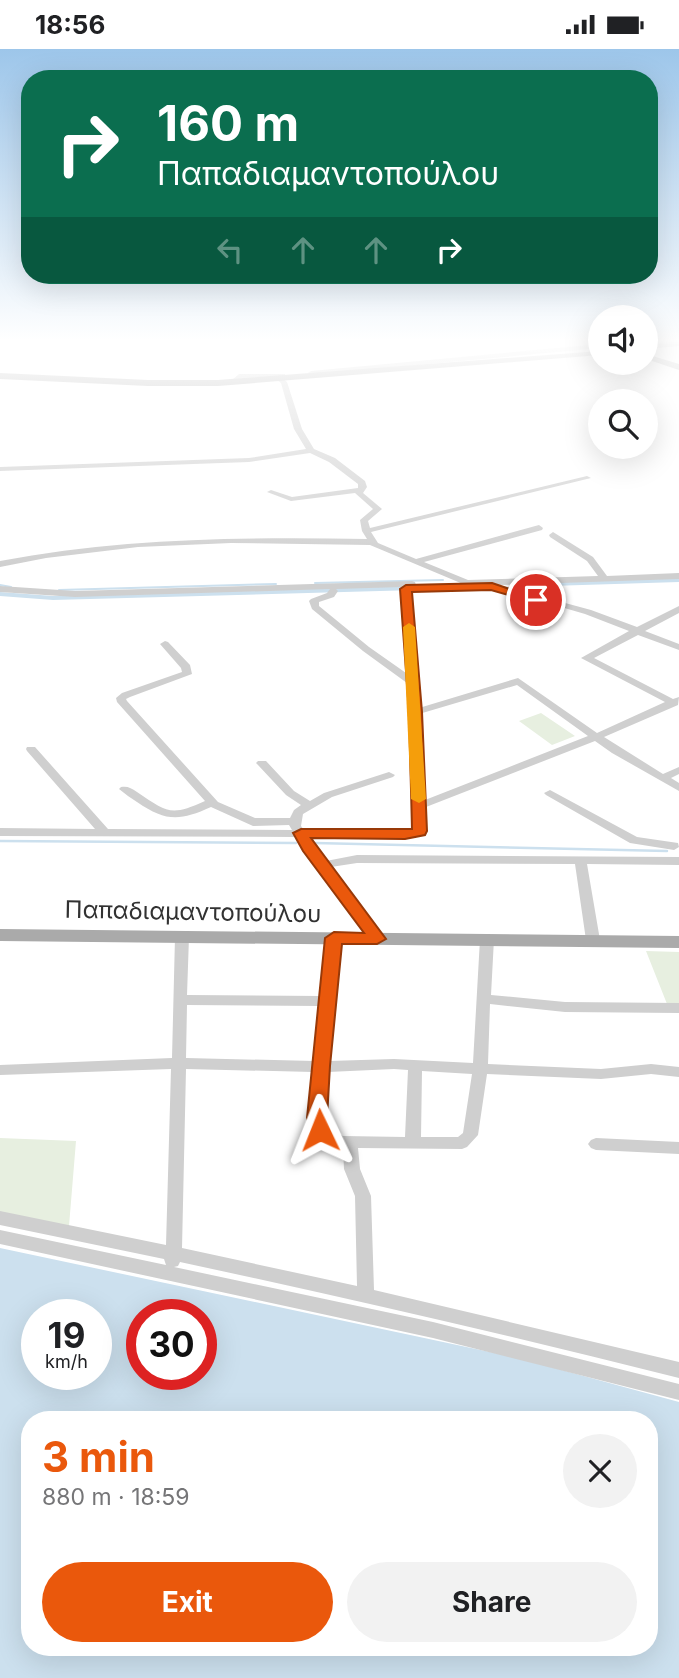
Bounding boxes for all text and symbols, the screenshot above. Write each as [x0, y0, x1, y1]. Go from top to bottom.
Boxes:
text: 18:56 [35, 9, 105, 40]
text: 160 m [157, 94, 299, 153]
icon: right [42, 98, 133, 189]
text: Παπαδιαμαντοπούλου [157, 154, 499, 193]
icon: left [211, 231, 249, 269]
icon: ahead [284, 231, 322, 269]
icon: ahead [357, 231, 395, 269]
icon: right [430, 231, 468, 269]
map controls [588, 305, 658, 459]
button: sound [588, 305, 658, 375]
button: search [588, 389, 658, 459]
pin [506, 570, 566, 630]
icon: arrive [517, 581, 555, 619]
street label: Παπαδιαμαντοπούλου [64, 895, 322, 928]
position arrow [283, 1093, 357, 1167]
speed limit sign: 30 [126, 1299, 217, 1390]
text: 19 [48, 1314, 85, 1356]
text: km/h [45, 1351, 88, 1372]
text: 3 min [42, 1431, 155, 1482]
button: close [563, 1434, 637, 1508]
text: 880 m · 18:59 [42, 1483, 190, 1511]
button: Exit [42, 1562, 333, 1642]
button: Share [347, 1562, 637, 1642]

